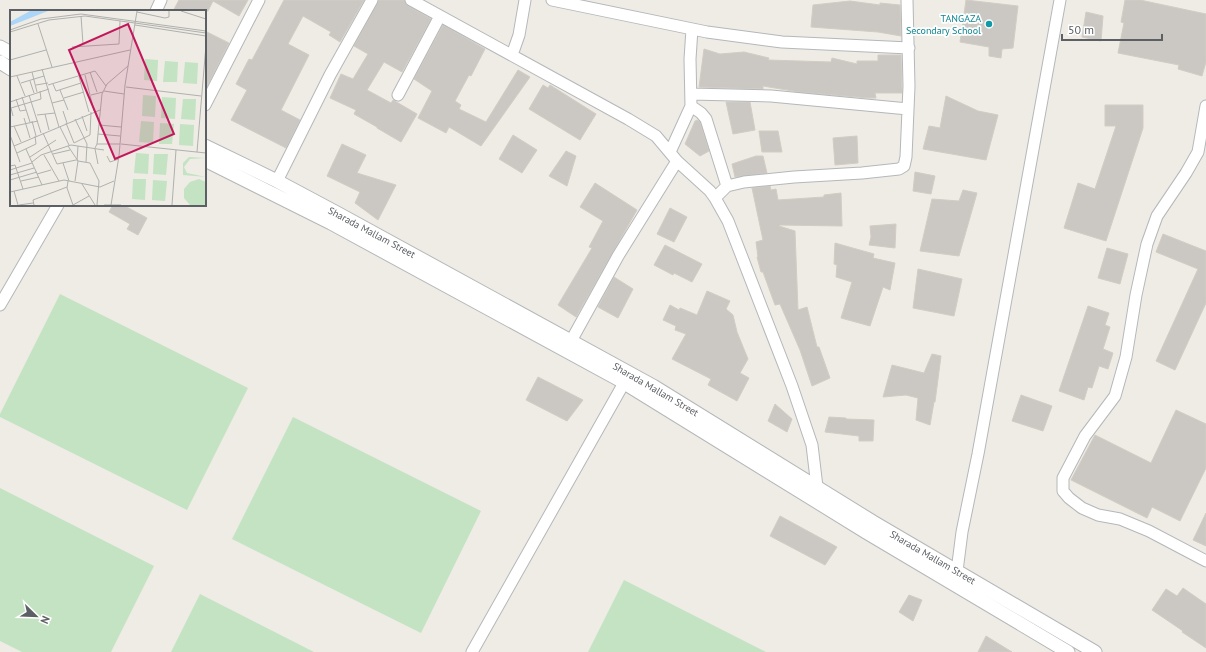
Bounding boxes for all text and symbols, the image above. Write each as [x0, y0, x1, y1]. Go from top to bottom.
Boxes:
inset map [10, 10, 206, 206]
place label: TANGAZA Secondary School [906, 12, 981, 37]
scale bar [1062, 16, 1162, 42]
marker: TANGAZA Secondary School [984, 19, 994, 29]
text: 50 m [1068, 22, 1094, 37]
street label: Sharada Mallam Street [326, 204, 418, 261]
street label: Sharada Mallam Street [610, 360, 702, 420]
street label: Sharada Mallam Street [887, 528, 979, 588]
north arrow [16, 596, 56, 636]
text: N [37, 614, 53, 626]

